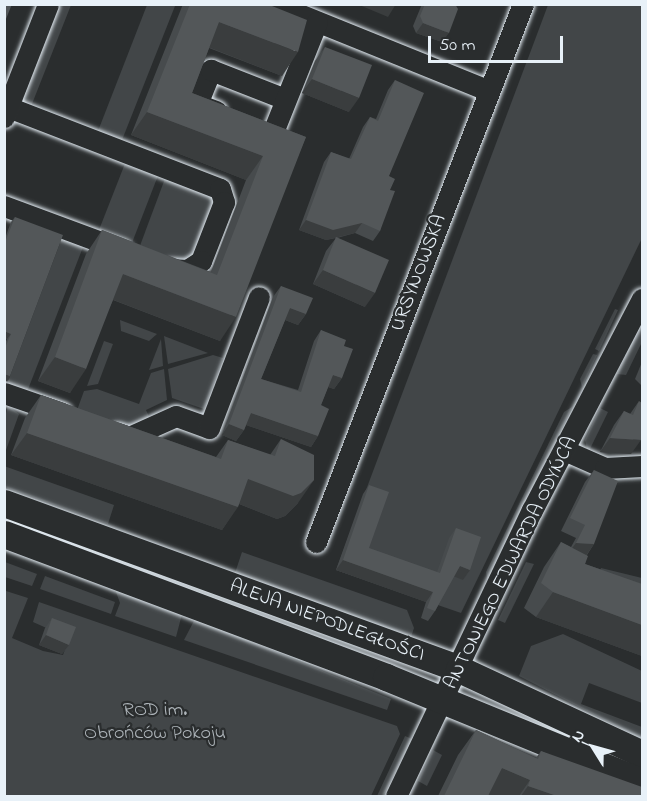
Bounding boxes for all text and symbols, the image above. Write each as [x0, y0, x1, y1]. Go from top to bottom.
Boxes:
scale bar [431, 24, 566, 62]
text: 50 m [439, 33, 476, 59]
street label: URSYNOWSKA [386, 211, 452, 335]
street label: ANTONIEGO EDWARDA ODYŃCA [439, 433, 583, 693]
street label: ALEJA NIEPODLEGŁOŚCI [226, 575, 428, 667]
park label: ROD im. Obrońców Pokoju [84, 699, 226, 746]
north arrow [563, 717, 623, 777]
text: N [566, 725, 591, 748]

